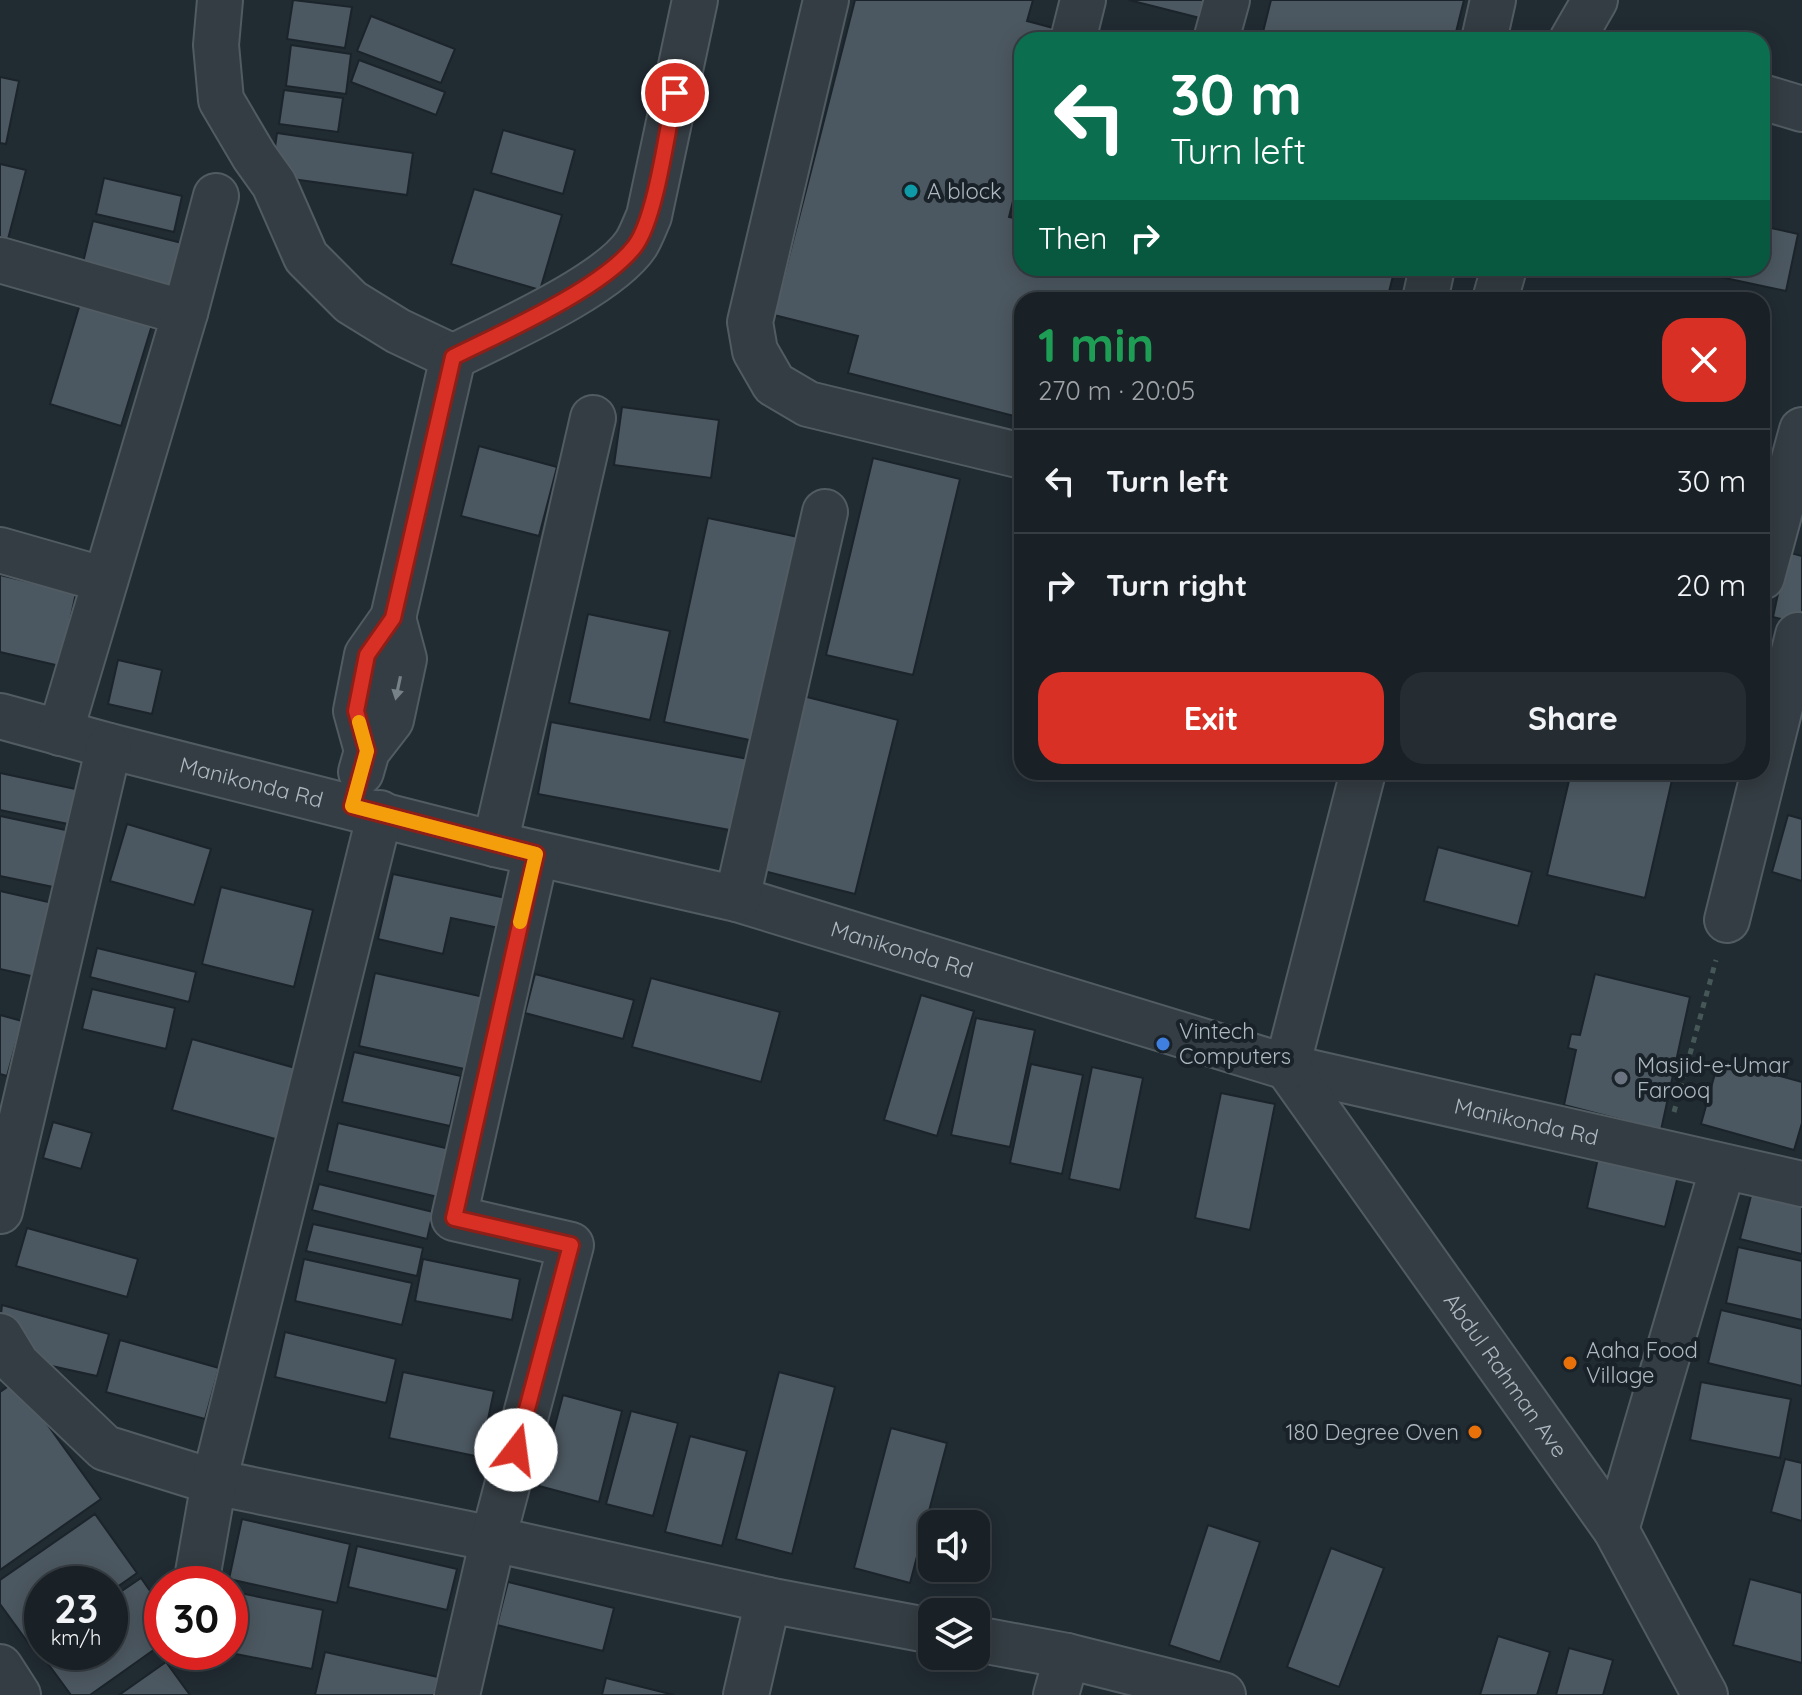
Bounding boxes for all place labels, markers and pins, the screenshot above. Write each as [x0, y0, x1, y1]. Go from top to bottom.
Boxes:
pin [641, 59, 709, 127]
place label: A block [927, 177, 1002, 205]
marker: A block [902, 182, 920, 200]
place label: Vintech Computers [1179, 1017, 1291, 1070]
marker: Vintech Computers [1154, 1035, 1172, 1053]
place label: Masjid-e-Umar Farooq [1637, 1051, 1790, 1104]
marker: Masjid-e-Umar Farooq [1612, 1069, 1630, 1087]
place label: Aaha Food Village [1586, 1336, 1698, 1389]
marker: Aaha Food Village [1561, 1354, 1579, 1372]
place label: 180 Degree Oven [1285, 1418, 1459, 1446]
marker: 180 Degree Oven [1466, 1423, 1484, 1441]

